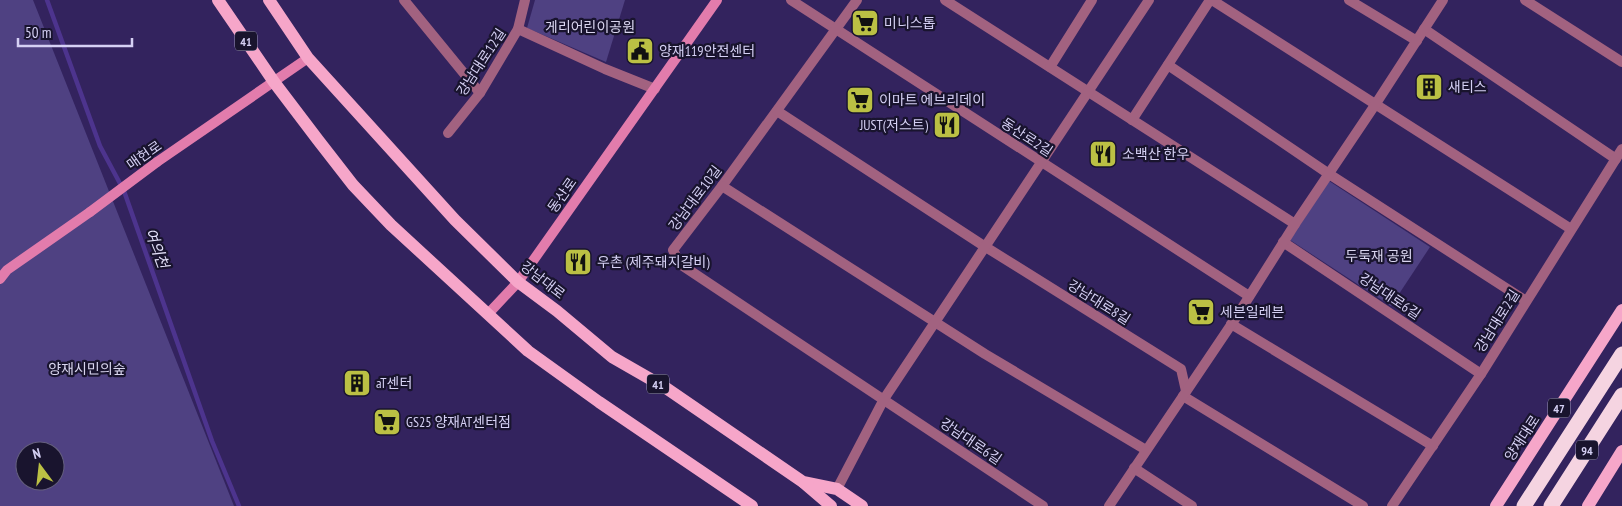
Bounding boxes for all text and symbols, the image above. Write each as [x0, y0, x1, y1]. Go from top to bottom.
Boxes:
supermarket icon: 미니스톱 [850, 8, 880, 38]
place label: 미니스톱 [884, 14, 936, 32]
scale bar [18, 15, 131, 47]
park label: 게리어린이공원 [545, 18, 635, 36]
text: 50 m [25, 23, 51, 42]
street label: 강남대로12길 [452, 25, 510, 99]
road number: 41 [235, 31, 257, 50]
public building icon: 양재119안전센터 [625, 36, 655, 66]
place label: 양재119안전센터 [659, 42, 755, 60]
building icon: 새티스 [1414, 72, 1444, 102]
place label: 새티스 [1448, 78, 1487, 96]
supermarket icon: 이마트 에브리데이 [845, 85, 875, 115]
place label: 이마트 에브리데이 [879, 91, 985, 109]
restaurant icon: JUST(저스트) [932, 110, 962, 140]
street label: 동산로2길 [998, 114, 1056, 160]
place label: JUST(저스트) [859, 116, 929, 134]
street label: 매헌로 [123, 136, 165, 173]
restaurant icon: 소백산 한우 [1088, 139, 1118, 169]
place label: 소백산 한우 [1122, 145, 1189, 163]
street label: 강남대로10길 [665, 162, 725, 234]
street label: 동산로 [544, 174, 581, 216]
water label: 여의천 [141, 225, 174, 273]
restaurant icon: 우촌 (제주돼지갈비) [563, 247, 593, 277]
park label: 두둑재 공원 [1345, 247, 1413, 265]
place label: 우촌 (제주돼지갈비) [597, 253, 710, 271]
street label: 강남대로 [517, 257, 569, 303]
street label: 강남대로6길 [1356, 269, 1424, 323]
street label: 강남대로8길 [1064, 276, 1134, 328]
street label: 강남대로2길 [1471, 286, 1523, 356]
supermarket icon: 세븐일레븐 [1186, 297, 1216, 327]
place label: 세븐일레븐 [1220, 303, 1285, 321]
park label: 양재시민의숲 [48, 360, 126, 378]
building icon: aT센터 [342, 368, 372, 398]
place label: aT센터 [376, 374, 412, 392]
road number: 41 [647, 374, 669, 394]
road number: 47 [1548, 398, 1570, 418]
supermarket icon: GS25 양재AT센터점 [372, 407, 402, 437]
street label: 양재대로 [1500, 411, 1544, 465]
place label: GS25 양재AT센터점 [406, 413, 511, 431]
street label: 강남대로6길 [937, 414, 1005, 468]
road number: 94 [1576, 440, 1598, 460]
north arrow [15, 441, 65, 491]
text: N [31, 444, 43, 463]

